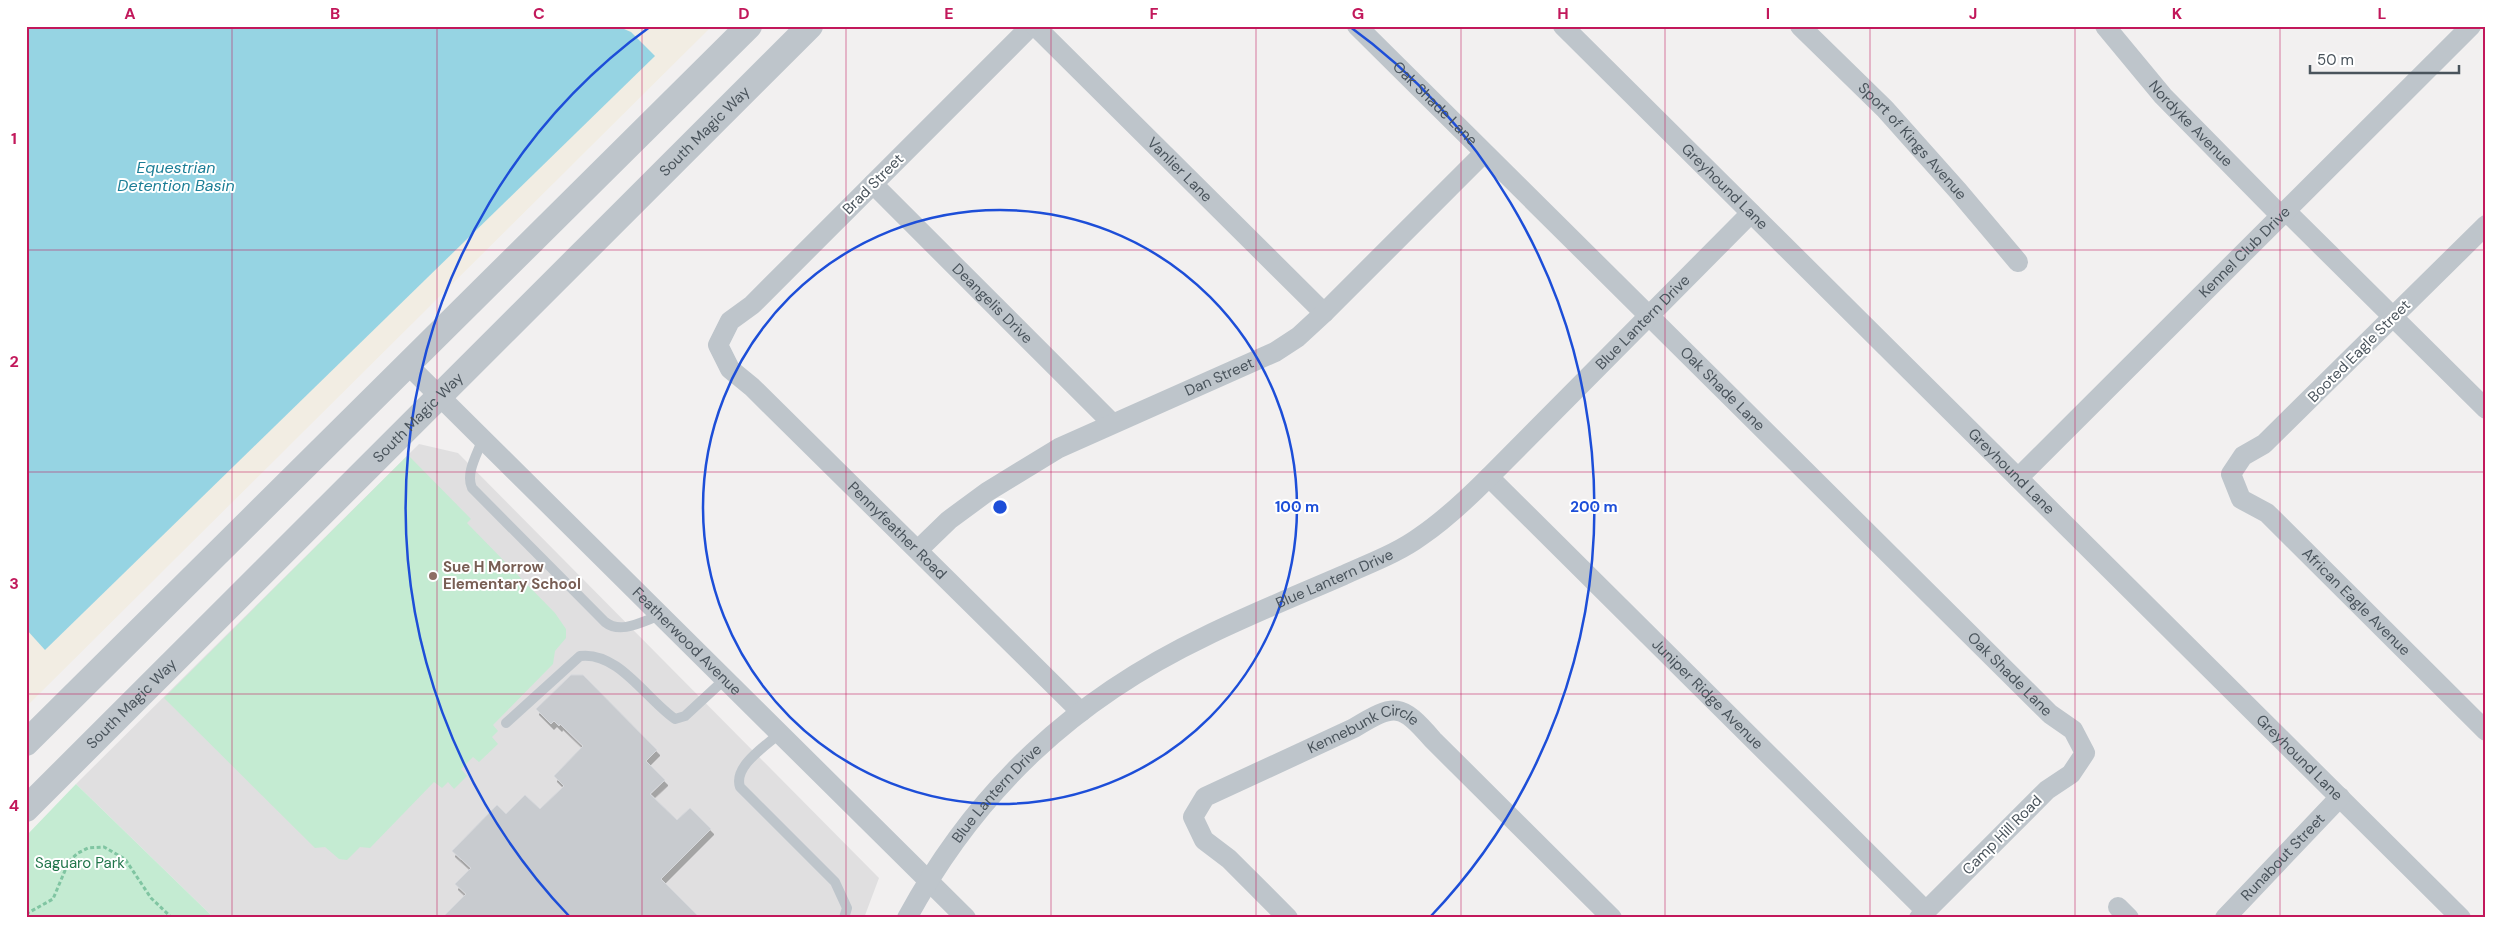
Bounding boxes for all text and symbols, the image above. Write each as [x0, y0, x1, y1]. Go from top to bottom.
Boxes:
text: A [124, 3, 136, 24]
text: B [330, 3, 340, 24]
text: C [533, 3, 545, 24]
text: D [738, 3, 750, 24]
text: E [944, 3, 954, 24]
text: F [1150, 3, 1159, 24]
text: G [1352, 3, 1364, 24]
text: H [1557, 3, 1569, 24]
text: I [1766, 3, 1770, 24]
text: J [1969, 3, 1977, 24]
text: K [2172, 3, 2183, 24]
text: L [2378, 3, 2387, 24]
scale bar [2310, 42, 2458, 74]
text: 50 m [2317, 50, 2354, 70]
street label: Oak Shade Lane [1388, 57, 1482, 150]
street label: Nordyke Avenue [2144, 76, 2237, 171]
street label: Sport of Kings Avenue [1854, 78, 1971, 204]
street label: South Magic Way [655, 81, 755, 181]
text: 1 [11, 128, 17, 149]
street label: Vanlier Lane [1143, 133, 1217, 207]
street label: Greyhound Lane [1677, 139, 1772, 234]
street label: Brad Street [838, 149, 908, 219]
water label: Equestrian Detention Basin [117, 157, 235, 196]
street label: Kennel Club Drive [2194, 202, 2295, 302]
street label: Deangelis Drive [948, 259, 1037, 348]
street label: Blue Lantern Drive [1591, 270, 1694, 374]
street label: Booted Eagle Street [2303, 295, 2415, 407]
street label: Oak Shade Lane [1676, 342, 1769, 435]
text: 2 [9, 351, 19, 372]
street label: Dan Street [1181, 353, 1257, 401]
street label: South Magic Way [368, 368, 468, 467]
street label: Greyhound Lane [1964, 424, 2059, 519]
street label: Pennyfeather Road [844, 477, 951, 584]
text: 100 m [1275, 497, 1319, 517]
text: 200 m [1570, 497, 1618, 517]
centre of rings [991, 498, 1009, 516]
street label: African Eagle Avenue [2298, 543, 2415, 660]
street label: Blue Lantern Drive [1273, 544, 1397, 613]
place label: Sue H Morrow Elementary School [443, 557, 581, 594]
marker: Sue H Morrow Elementary School [427, 570, 439, 582]
text: 3 [9, 573, 19, 594]
street label: Featherwood Avenue [628, 583, 746, 700]
street label: Oak Shade Lane [1963, 628, 2057, 721]
street label: Juniper Ridge Avenue [1647, 634, 1768, 754]
street label: South Magic Way [82, 654, 181, 753]
street label: Kennebunk Circle [1304, 700, 1424, 758]
street label: Greyhound Lane [2252, 710, 2347, 805]
street label: Blue Lantern Drive [947, 740, 1046, 847]
street label: Camp Hill Road [1958, 791, 2046, 879]
text: 4 [9, 795, 19, 816]
street label: Runabout Street [2236, 809, 2329, 905]
park label: Saguaro Park [35, 853, 125, 873]

